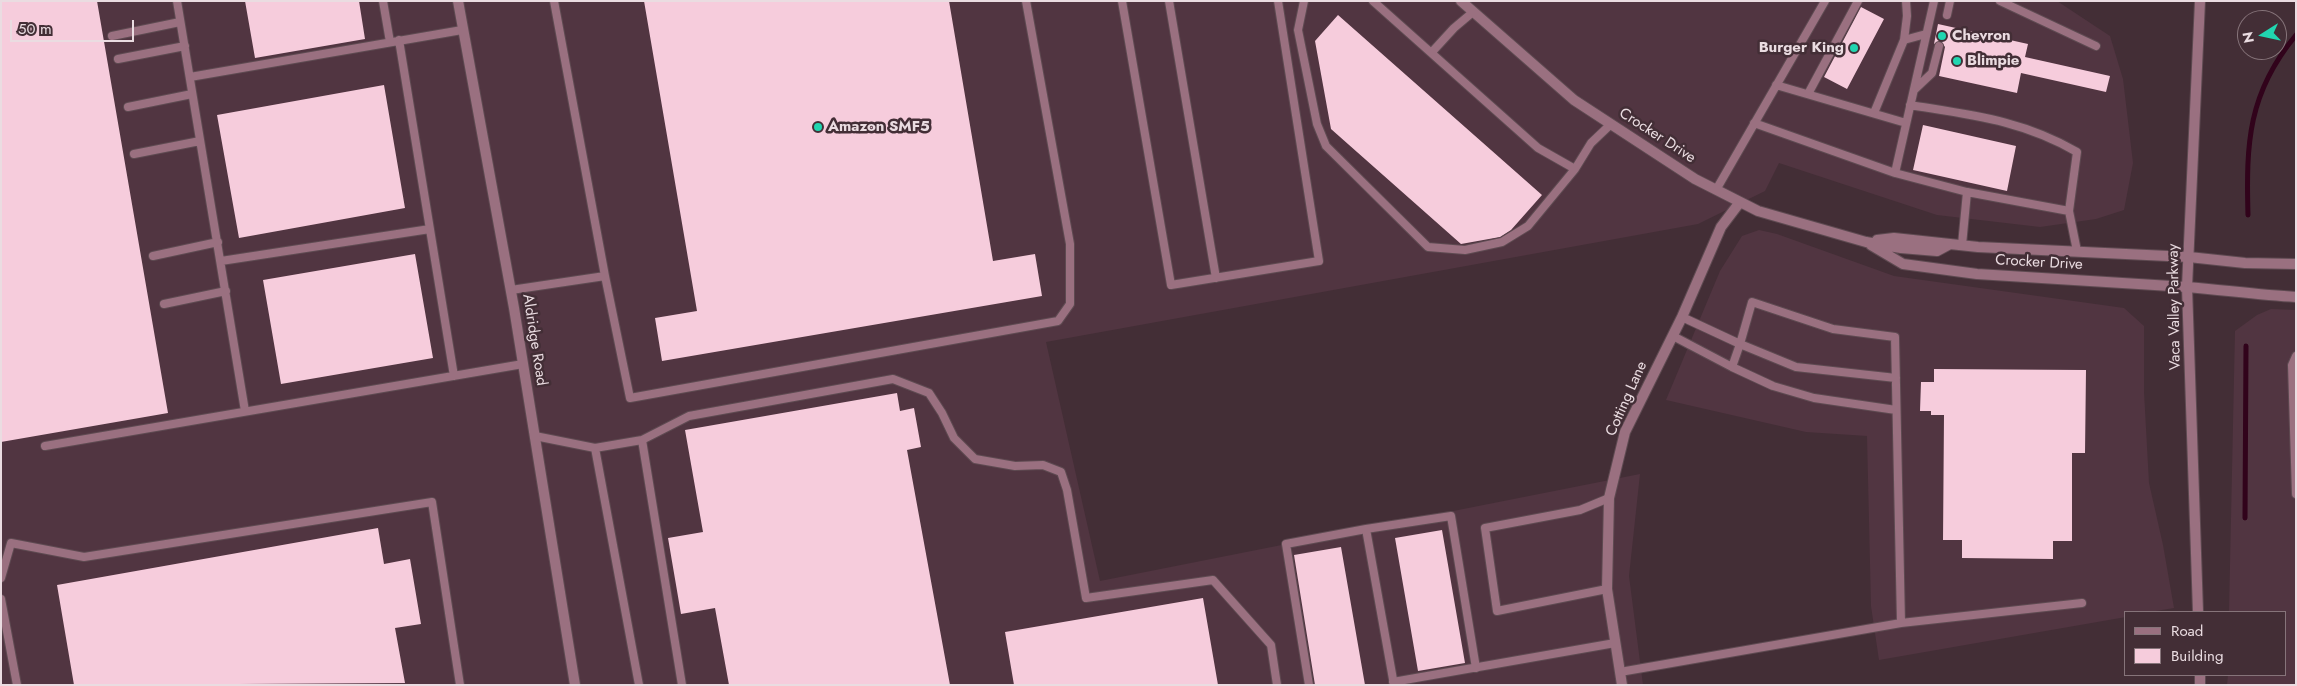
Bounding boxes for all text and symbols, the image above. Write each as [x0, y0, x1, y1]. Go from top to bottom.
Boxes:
scale bar [12, 10, 136, 42]
north arrow [2237, 10, 2287, 60]
text: 50 m [18, 18, 52, 40]
place label: Chevron [1952, 27, 2011, 45]
marker: Chevron [1936, 30, 1948, 42]
text: N [2237, 30, 2259, 45]
place label: Burger King [1759, 39, 1844, 57]
marker: Burger King [1848, 42, 1860, 54]
place label: Blimpie [1967, 52, 2019, 70]
marker: Blimpie [1951, 55, 1963, 67]
street label: Crocker Drive [1615, 105, 1699, 167]
place label: Amazon SMF5 [828, 118, 930, 136]
marker: Amazon SMF5 [812, 121, 824, 133]
street label: Vaca Valley Parkway [2165, 244, 2185, 370]
street label: Crocker Drive [1995, 252, 2083, 274]
street label: Aldridge Road [518, 293, 550, 387]
street label: Cotting Lane [1602, 359, 1652, 439]
legend [2124, 611, 2287, 676]
text: Road [2171, 620, 2203, 642]
text: Building [2171, 645, 2223, 667]

